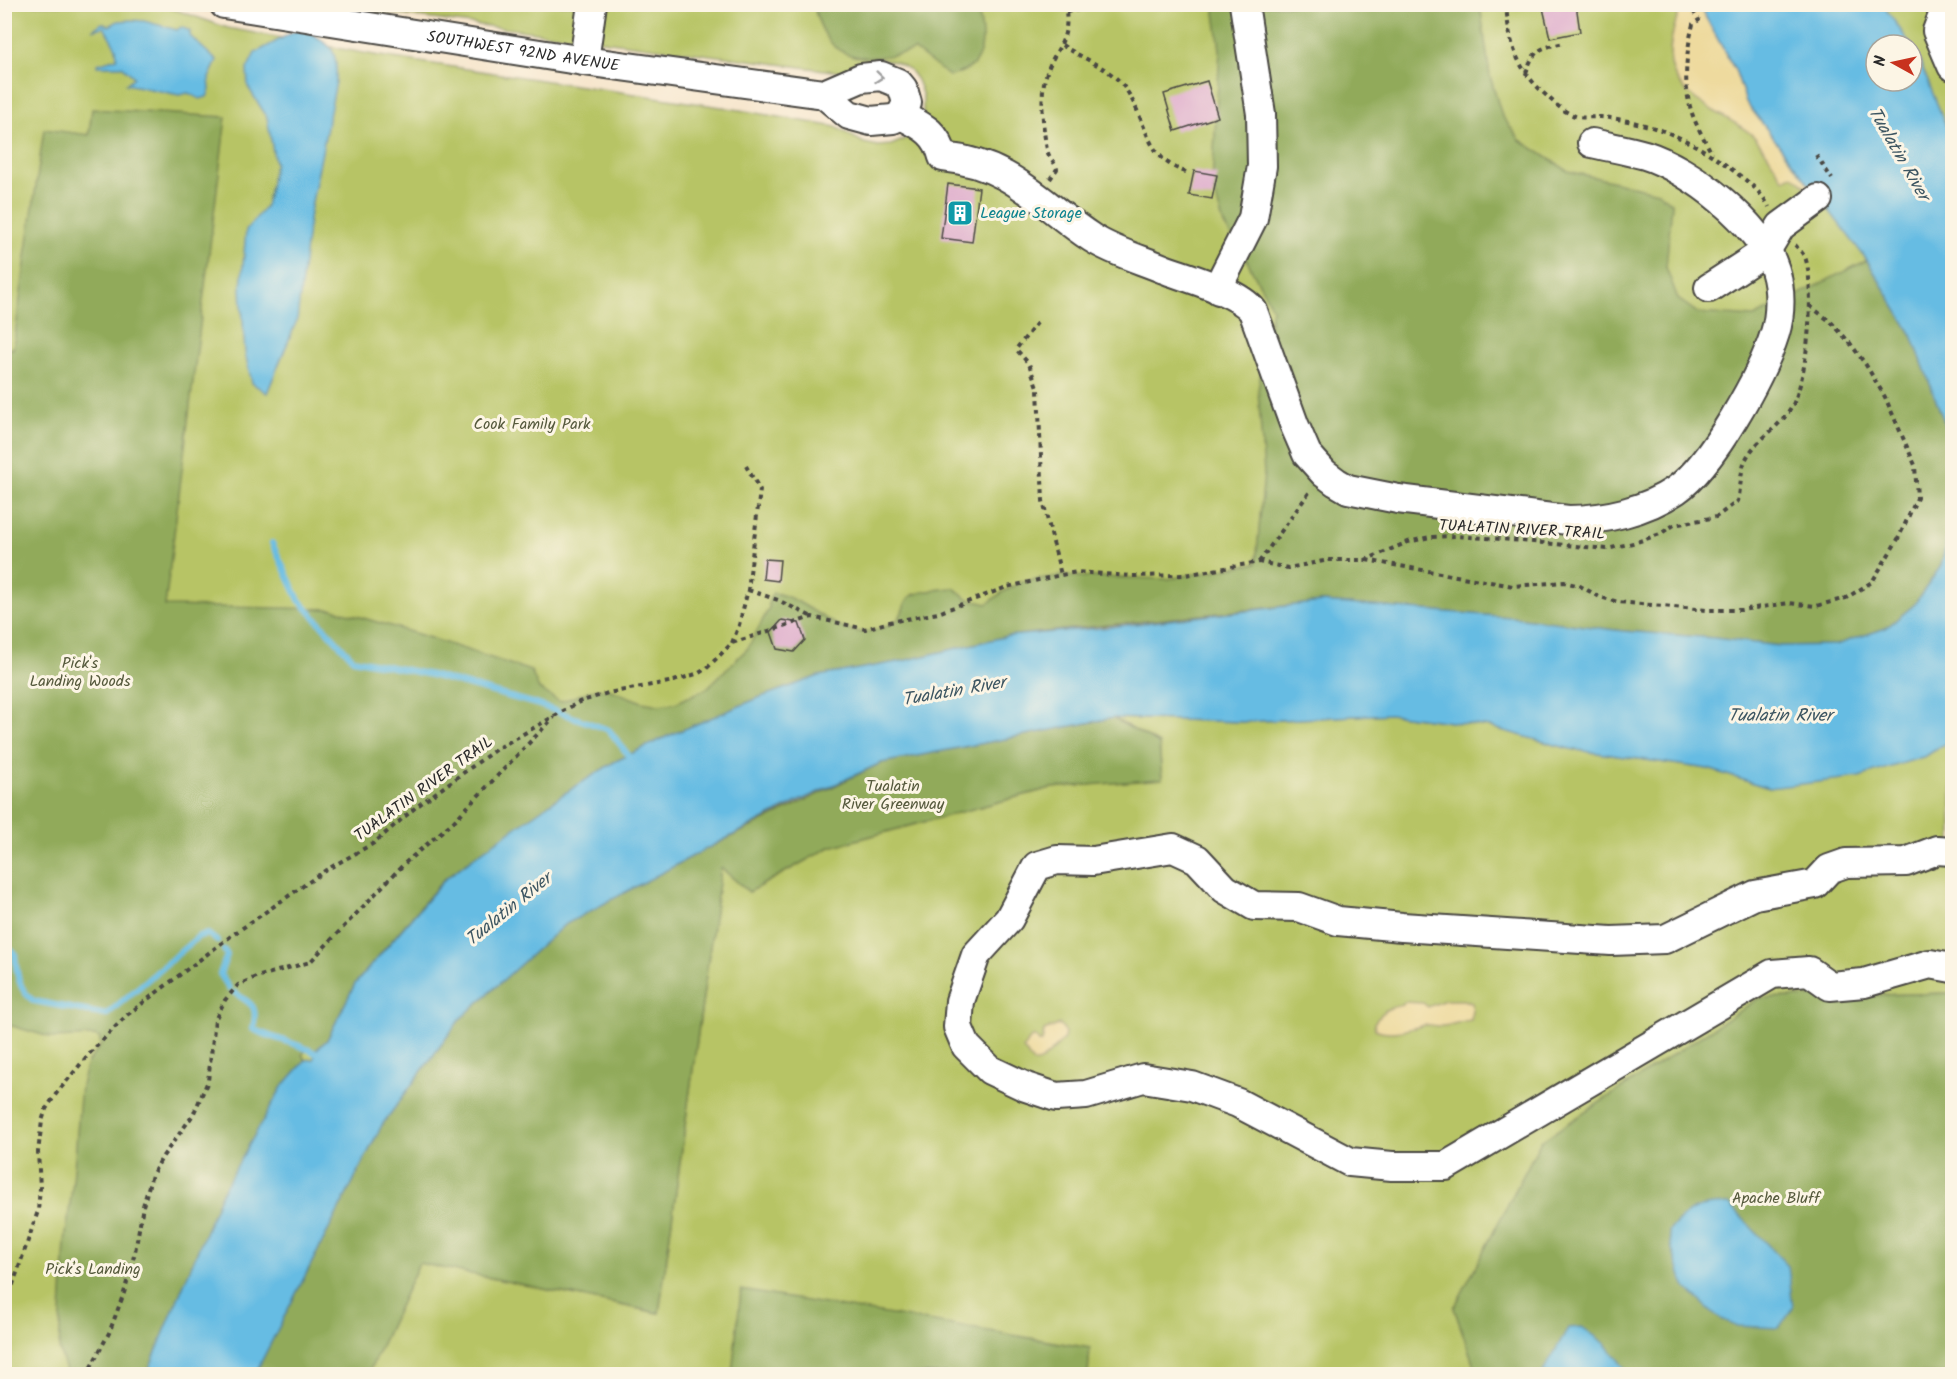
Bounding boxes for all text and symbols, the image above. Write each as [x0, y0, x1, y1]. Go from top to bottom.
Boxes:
street label: SOUTHWEST 92ND AVENUE [425, 24, 622, 78]
north arrow [1864, 33, 1924, 93]
text: N [1868, 54, 1894, 68]
one-way arrow [874, 70, 883, 83]
water label: Tualatin River [1859, 102, 1939, 210]
building icon: League Storage [945, 198, 975, 228]
place label: League Storage [980, 201, 1082, 226]
park label: Cook Family Park [473, 412, 591, 437]
street label: TUALATIN RIVER TRAIL [1438, 513, 1606, 547]
park label: Pick's Landing Woods [30, 651, 131, 694]
water label: Tualatin River [900, 668, 1012, 715]
water label: Tualatin River [1728, 702, 1836, 731]
street label: TUALATIN RIVER TRAIL [349, 730, 499, 848]
park label: Tualatin River Greenway [842, 774, 945, 817]
water label: Tualatin River [459, 863, 562, 954]
park label: Apache Bluff [1732, 1186, 1822, 1211]
park label: Pick's Landing [45, 1257, 141, 1282]

